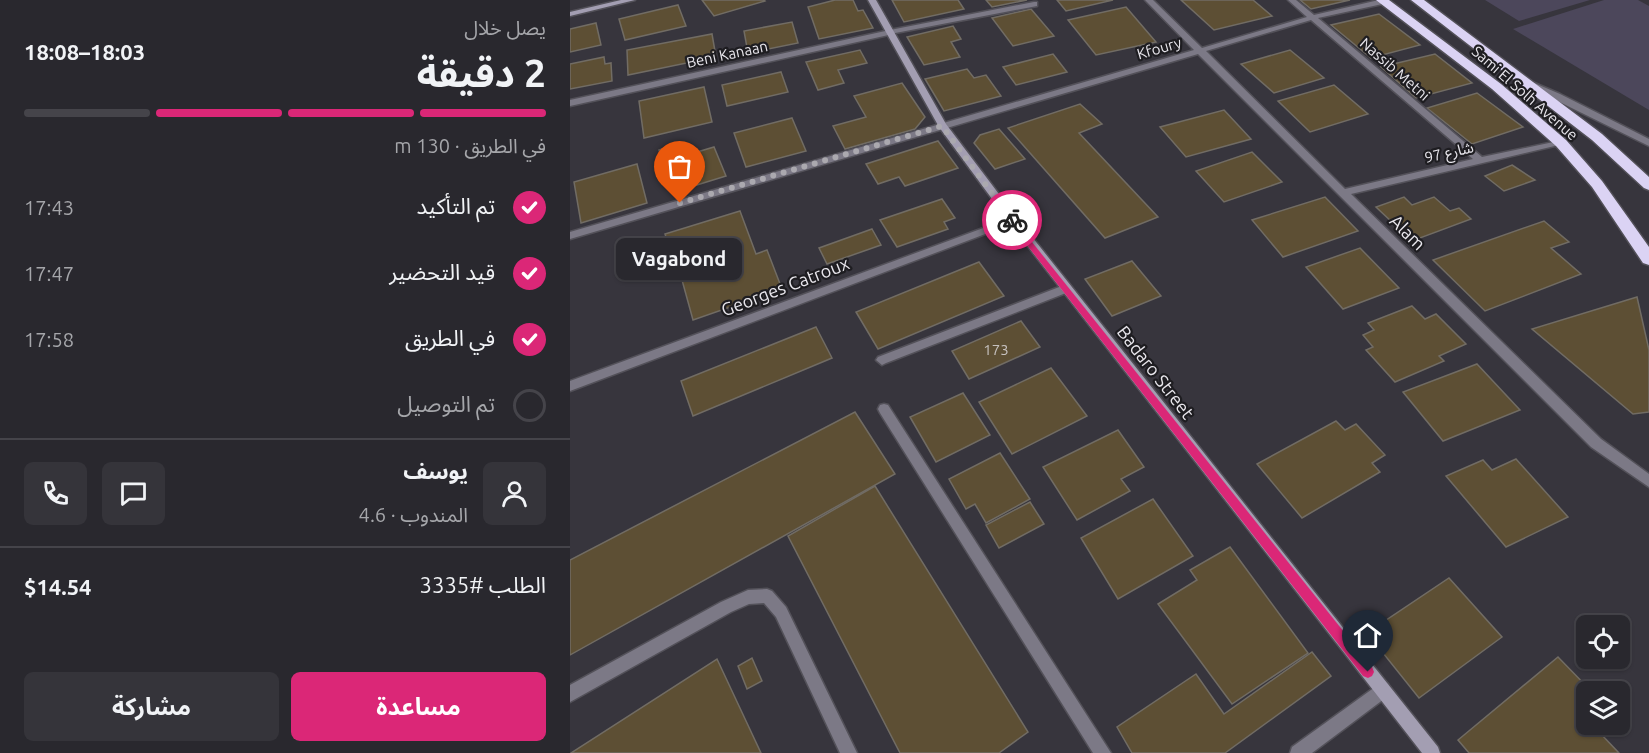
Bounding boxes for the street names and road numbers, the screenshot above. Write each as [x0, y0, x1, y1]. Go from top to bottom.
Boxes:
street label: Kfoury [1135, 34, 1183, 62]
street label: Nassib Metni [1357, 34, 1433, 104]
street label: Beni Kanaan [685, 37, 769, 71]
street label: Sami El Solh Avenue [1469, 42, 1581, 144]
street label: شارع 97 [1423, 138, 1476, 170]
street label: Alam [1386, 210, 1430, 254]
street label: Georges Catroux [718, 252, 852, 320]
street label: Badaro Street [1114, 322, 1198, 422]

